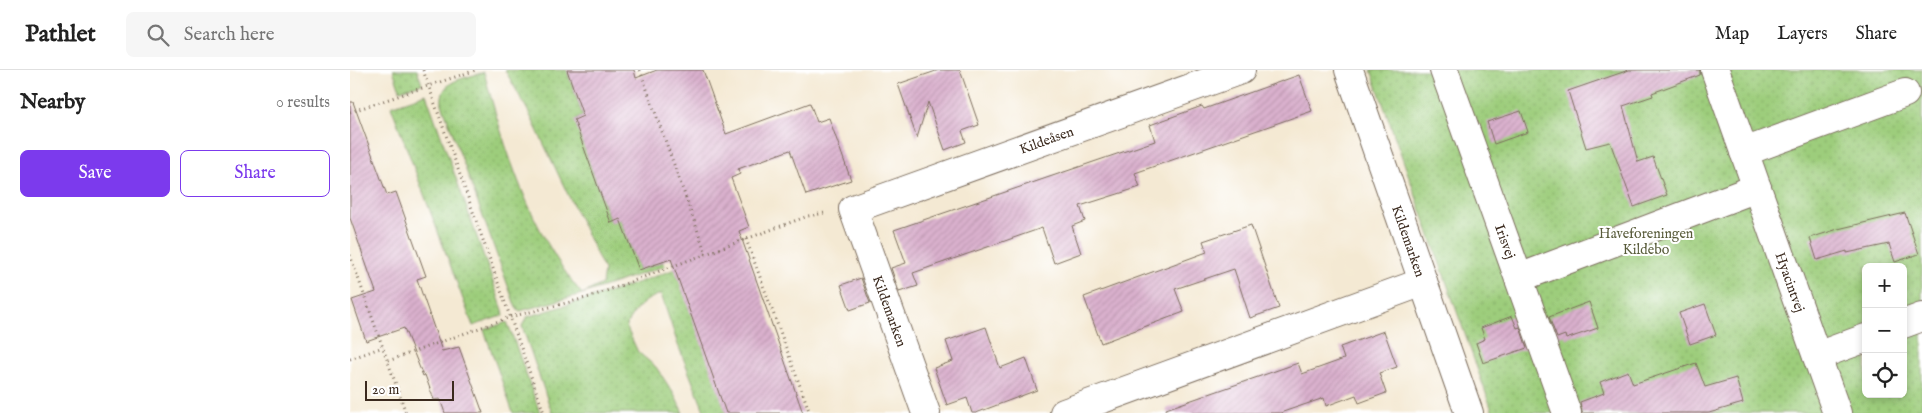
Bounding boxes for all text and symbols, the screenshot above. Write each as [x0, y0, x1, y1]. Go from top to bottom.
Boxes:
search box [126, 12, 476, 57]
text: Pathlet [25, 19, 96, 50]
icon: search [144, 21, 172, 49]
text: Search here [184, 23, 274, 47]
text: Map [1715, 23, 1749, 46]
text: Layers [1777, 23, 1828, 46]
text: Share [1856, 23, 1897, 46]
text: Nearby [20, 89, 85, 116]
text: 0 results [276, 93, 330, 113]
street label: Kildeåsen [1017, 123, 1077, 159]
button: Save [20, 150, 170, 197]
button: Share [180, 150, 330, 197]
street label: Kildemarken [1387, 203, 1429, 280]
street label: Irisvej [1490, 222, 1519, 262]
park label: Haveforeningen Kildebo [1599, 225, 1694, 259]
street label: Hyacintvej [1771, 250, 1808, 315]
map controls [1862, 263, 1907, 398]
button: + [1862, 263, 1907, 308]
street label: Kildemarken [868, 273, 910, 350]
button: − [1862, 308, 1907, 353]
button: locate [1862, 353, 1907, 398]
scale bar [365, 378, 454, 401]
text: 20 m [372, 381, 399, 399]

